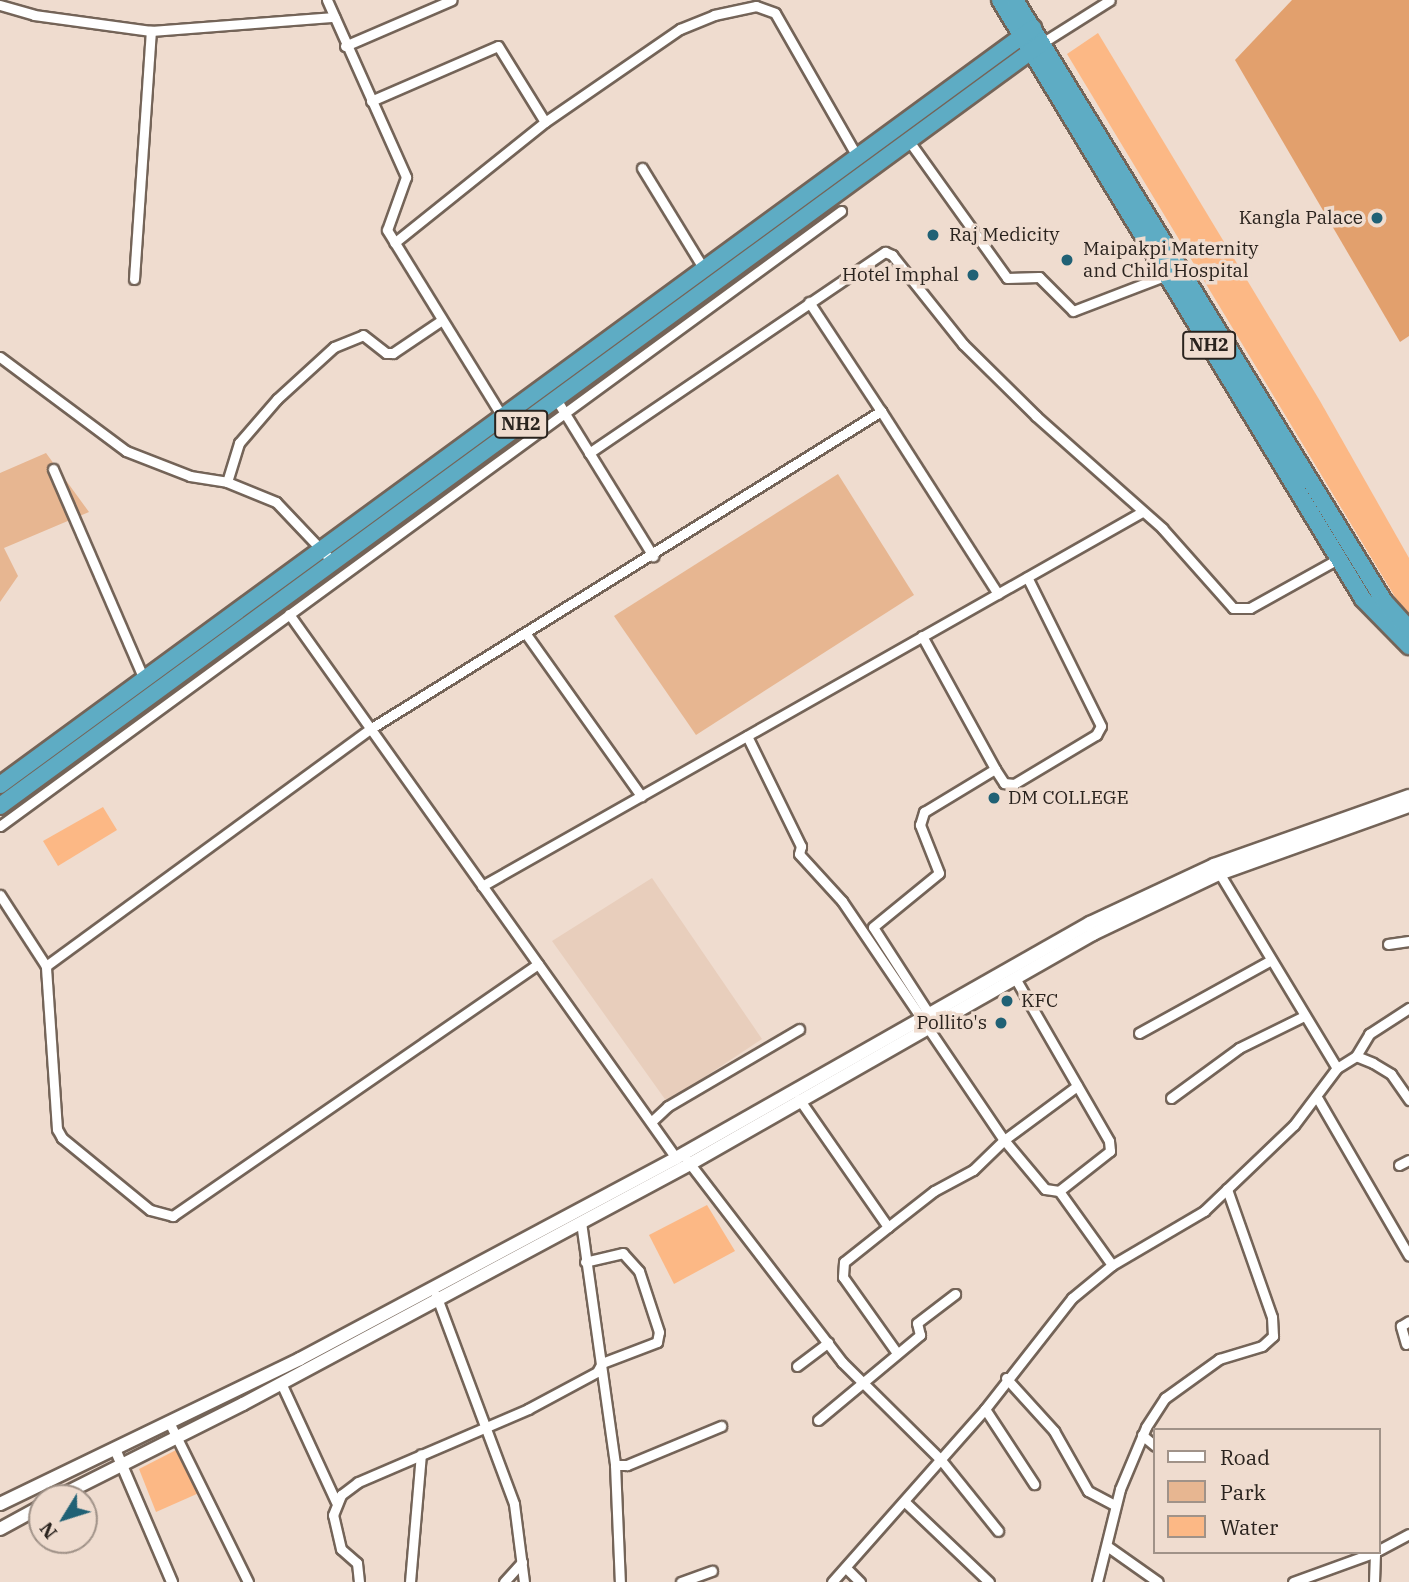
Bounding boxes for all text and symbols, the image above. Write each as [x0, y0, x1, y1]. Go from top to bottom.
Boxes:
place label: Kangla Palace [1239, 207, 1363, 229]
marker: Kangla Palace [1369, 210, 1385, 226]
place label: Raj Medicity [949, 224, 1059, 246]
marker: Raj Medicity [923, 225, 943, 245]
place label: Maipakpi Maternity and Child Hospital [1083, 238, 1258, 282]
marker: Maipakpi Maternity and Child Hospital [1057, 250, 1077, 270]
place label: Hotel Imphal [842, 264, 959, 286]
marker: Hotel Imphal [965, 267, 981, 283]
road number: NH2 [1181, 330, 1237, 360]
road number: NH2 [493, 410, 549, 438]
place label: DM COLLEGE [1008, 787, 1129, 809]
marker: DM COLLEGE [986, 790, 1002, 806]
place label: KFC [1021, 990, 1058, 1012]
marker: KFC [999, 993, 1015, 1009]
place label: Pollito's [917, 1012, 987, 1034]
marker: Pollito's [993, 1015, 1009, 1031]
legend [1154, 1428, 1381, 1554]
text: Road [1220, 1443, 1270, 1471]
text: Park [1220, 1478, 1266, 1506]
north arrow [28, 1484, 98, 1554]
text: Water [1220, 1513, 1278, 1541]
text: N [34, 1517, 62, 1544]

